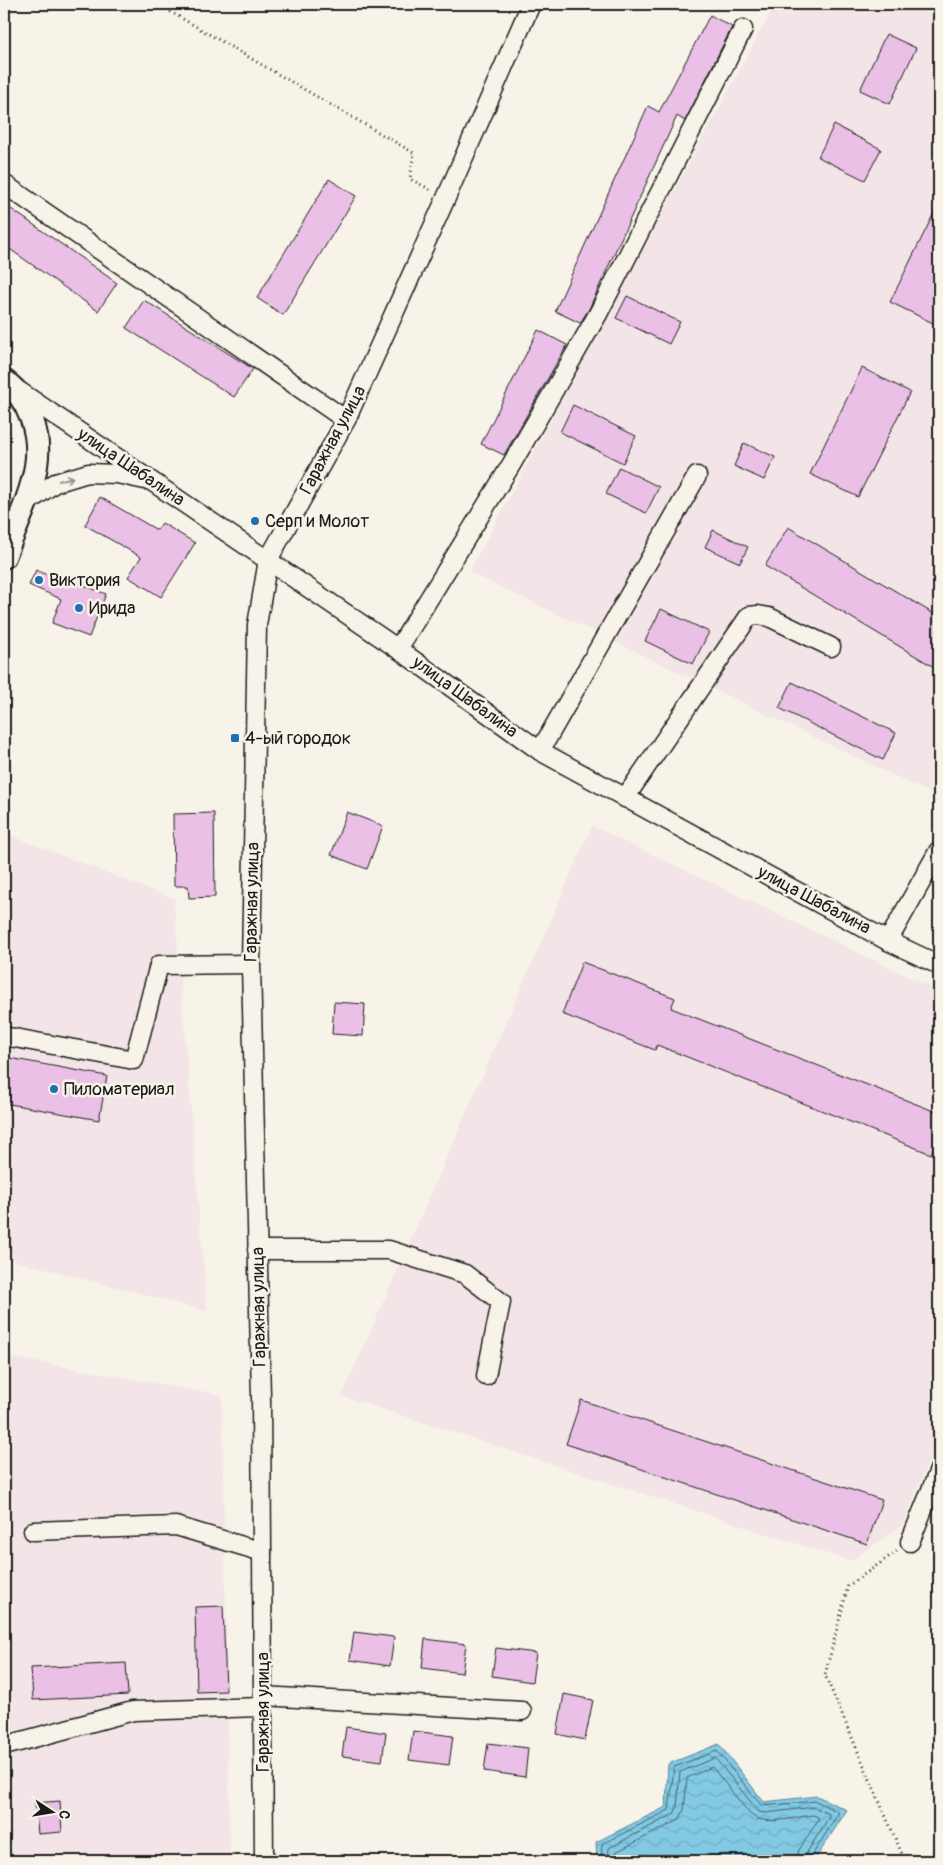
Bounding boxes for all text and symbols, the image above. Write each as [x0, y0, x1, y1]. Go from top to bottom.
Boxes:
street label: Гаражная улица [295, 382, 371, 498]
street label: улица Шабалина [72, 422, 189, 511]
one-way arrow [58, 474, 74, 484]
place label: Серп и Молот [265, 510, 369, 533]
marker: Серп и Молот [249, 515, 261, 527]
place label: Виктория [49, 569, 120, 592]
marker: Виктория [33, 574, 45, 586]
place label: Ирида [89, 597, 135, 620]
marker: Ирида [73, 602, 85, 614]
street label: улица Шабалина [407, 650, 522, 743]
place label: 4-ый городок [245, 727, 351, 750]
marker: 4-ый городок [229, 732, 241, 744]
street label: Гаражная улица [239, 842, 265, 962]
street label: улица Шабалина [753, 860, 875, 939]
place label: Пиломатериал [64, 1078, 174, 1101]
marker: Пиломатериал [48, 1083, 60, 1095]
street label: Гаражная улица [246, 1247, 272, 1367]
street label: Гаражная улица [252, 1652, 275, 1772]
north arrow [28, 1788, 78, 1838]
text: С [55, 1809, 73, 1821]

